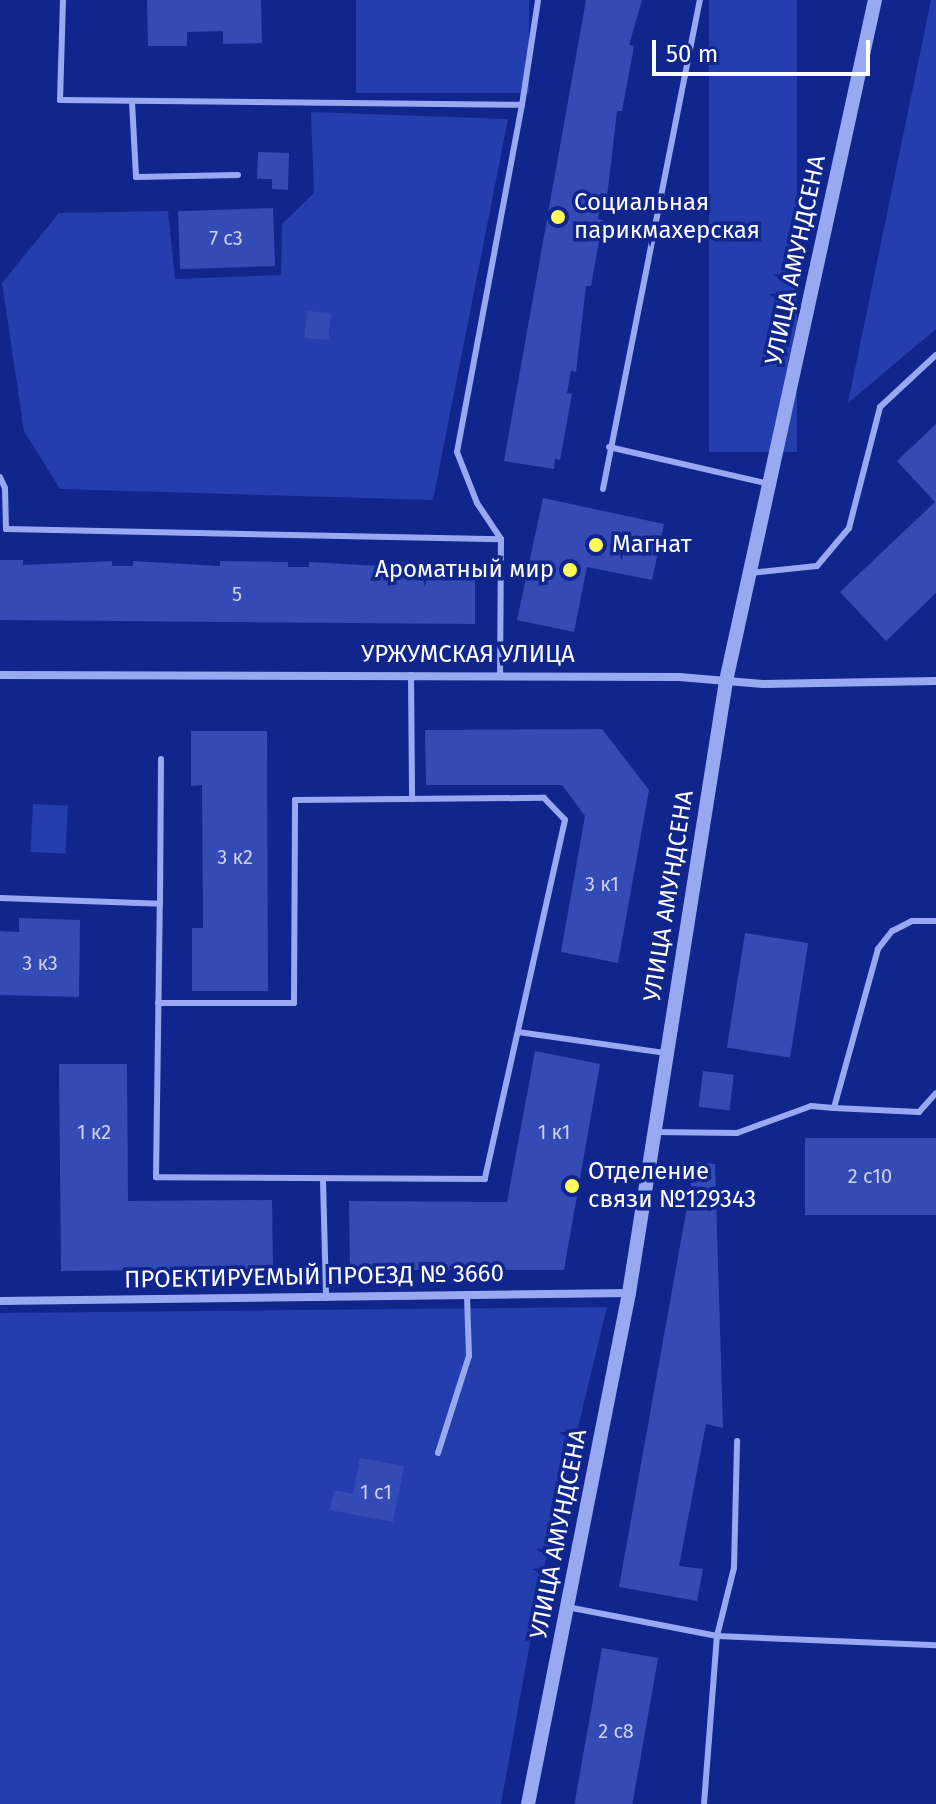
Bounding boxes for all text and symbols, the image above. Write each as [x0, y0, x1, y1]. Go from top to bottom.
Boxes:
scale bar [656, 24, 874, 74]
text: 50 m [666, 40, 718, 68]
street label: УЛИЦА АМУНДСЕНА [760, 153, 832, 367]
place label: Социальная парикмахерская [574, 189, 760, 245]
marker: Социальная парикмахерская [549, 208, 567, 226]
house number: 7 с3 [209, 226, 243, 250]
place label: Магнат [612, 531, 692, 559]
marker: Магнат [587, 536, 605, 554]
place label: Ароматный мир [375, 556, 554, 584]
marker: Ароматный мир [561, 561, 579, 579]
house number: 5 [232, 582, 242, 606]
street label: УРЖУМСКАЯ УЛИЦА [361, 641, 575, 669]
street label: УЛИЦА АМУНДСЕНА [638, 788, 700, 1004]
house number: 3 к2 [217, 845, 253, 869]
house number: 3 к1 [585, 872, 619, 896]
house number: 3 к3 [22, 951, 58, 975]
house number: 1 к2 [77, 1120, 111, 1144]
house number: 1 к1 [538, 1120, 570, 1144]
place label: Отделение связи №129343 [588, 1158, 756, 1214]
house number: 2 с10 [848, 1164, 892, 1188]
marker: Отделение связи №129343 [563, 1177, 581, 1195]
street label: ПРОЕКТИРУЕМЫЙ ПРОЕЗД № 3660 [124, 1259, 504, 1295]
street label: УЛИЦА АМУНДСЕНА [525, 1427, 593, 1641]
house number: 1 с1 [360, 1480, 392, 1504]
house number: 2 с8 [598, 1719, 634, 1743]

